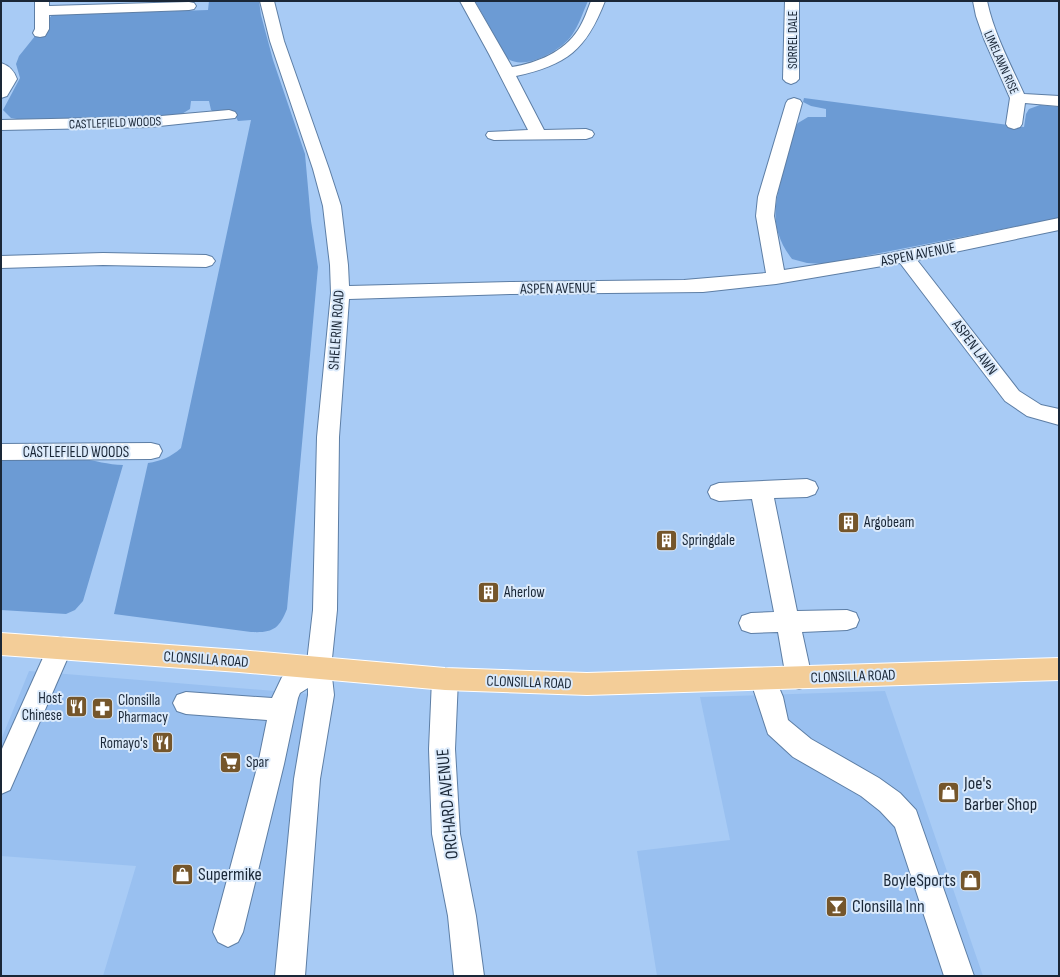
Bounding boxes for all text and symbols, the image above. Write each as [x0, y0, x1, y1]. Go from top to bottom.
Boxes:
street label: SORREL DALE [785, 11, 801, 69]
street label: LIMELAWN RISE [980, 28, 1022, 96]
street label: CASTLEFIELD WOODS [69, 113, 162, 133]
street label: ASPEN AVENUE [878, 238, 957, 271]
street label: ASPEN AVENUE [519, 278, 596, 299]
street label: SHELERIN ROAD [324, 290, 349, 371]
street label: ASPEN LAWN [947, 315, 1002, 379]
street label: CASTLEFIELD WOODS [23, 443, 129, 462]
building icon: Argobeam [836, 509, 862, 535]
place label: Argobeam [863, 513, 914, 532]
building icon: Springdale [653, 527, 679, 553]
place label: Springdale [682, 531, 735, 550]
building icon: Aherlow [475, 579, 501, 605]
place label: Aherlow [503, 583, 545, 602]
street label: CLONSILLA ROAD [163, 647, 249, 672]
street label: CLONSILLA ROAD [810, 666, 896, 687]
street label: CLONSILLA ROAD [486, 672, 572, 693]
place label: Host Chinese [22, 689, 62, 725]
place label: Clonsilla Pharmacy [118, 691, 168, 727]
restaurant icon: Host Chinese [64, 694, 90, 720]
pharmacy icon: Clonsilla Pharmacy [89, 696, 115, 722]
restaurant icon: Romayo's [150, 730, 176, 756]
place label: Romayo's [100, 734, 148, 753]
street label: ORCHARD AVENUE [432, 748, 463, 860]
supermarket icon: Spar [217, 749, 243, 775]
place label: Spar [246, 753, 269, 772]
place label: Joe's Barber Shop [963, 773, 1037, 815]
shop icon: Joe's Barber Shop [936, 780, 962, 806]
shop icon: Supermike [170, 861, 196, 887]
place label: Supermike [198, 864, 262, 885]
shop icon: BoyleSports [958, 867, 984, 893]
place label: BoyleSports [883, 870, 956, 891]
bar icon: Clonsilla Inn [824, 893, 850, 919]
place label: Clonsilla Inn [852, 896, 925, 917]

